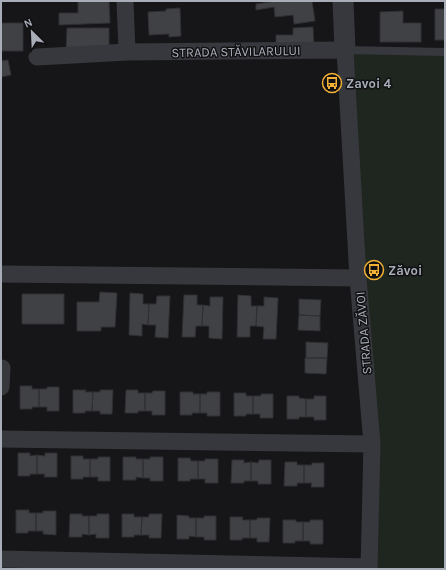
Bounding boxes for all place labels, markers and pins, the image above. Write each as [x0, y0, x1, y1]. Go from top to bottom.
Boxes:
bus stop icon: Zavoi 4 [321, 72, 343, 94]
place label: Zavoi 4 [346, 76, 391, 91]
bus stop icon: Zăvoi [363, 259, 385, 281]
place label: Zăvoi [388, 263, 422, 278]

